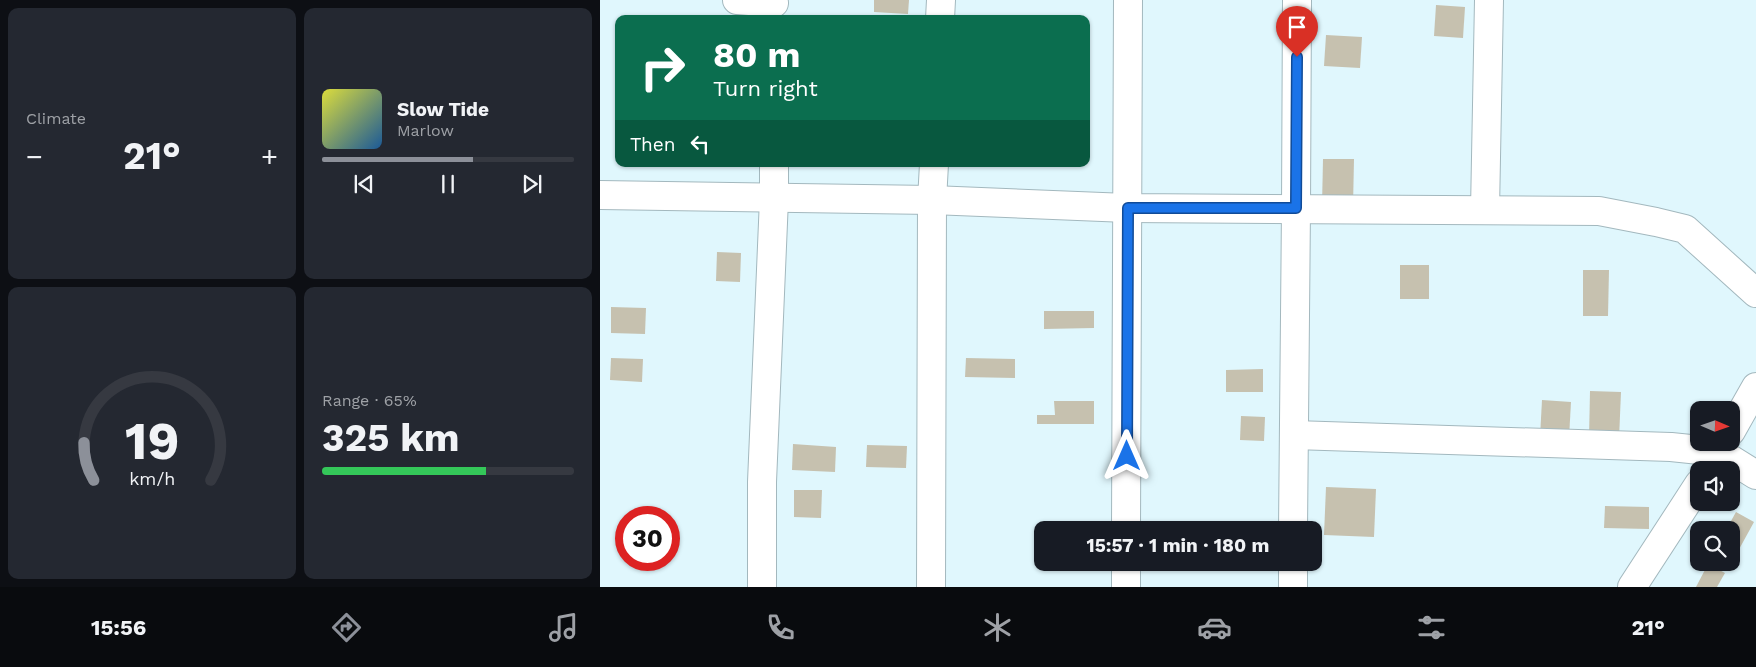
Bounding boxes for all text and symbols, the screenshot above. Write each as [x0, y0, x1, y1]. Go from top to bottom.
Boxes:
pin [1276, 6, 1318, 57]
icon: arrive [1283, 13, 1311, 41]
text: 80 m [713, 34, 800, 76]
icon: right [630, 35, 695, 100]
text: Turn right [713, 76, 818, 101]
text: Slow Tide [397, 98, 489, 121]
text: Climate [26, 109, 86, 128]
text: Marlow [397, 121, 454, 140]
icon: left [686, 130, 714, 158]
text: Then [630, 133, 676, 156]
text: 21° [123, 134, 181, 178]
text: − [26, 140, 43, 173]
text: + [261, 140, 278, 173]
icon: previous [350, 170, 378, 198]
icon: pause [434, 170, 462, 198]
icon: next [518, 170, 546, 198]
text: Range · 65% [322, 391, 417, 410]
north arrow [1690, 401, 1740, 451]
map controls [1690, 401, 1740, 571]
text: 19 [125, 411, 179, 472]
text: 325 km [322, 416, 460, 460]
position arrow [1100, 429, 1152, 481]
button: sound [1690, 461, 1740, 511]
text: km/h [129, 468, 175, 489]
speed limit sign: 30 [615, 506, 680, 571]
button: search [1690, 521, 1740, 571]
text: 15:57 · 1 min · 180 m [1087, 534, 1269, 557]
icon: directions [329, 610, 364, 645]
icon: music [546, 610, 581, 645]
icon: phone [763, 610, 798, 645]
icon: climate [980, 610, 1015, 645]
icon: car [1197, 610, 1232, 645]
icon: filters [1414, 610, 1449, 645]
text: 15:56 [91, 615, 146, 640]
text: 21° [1631, 615, 1665, 640]

